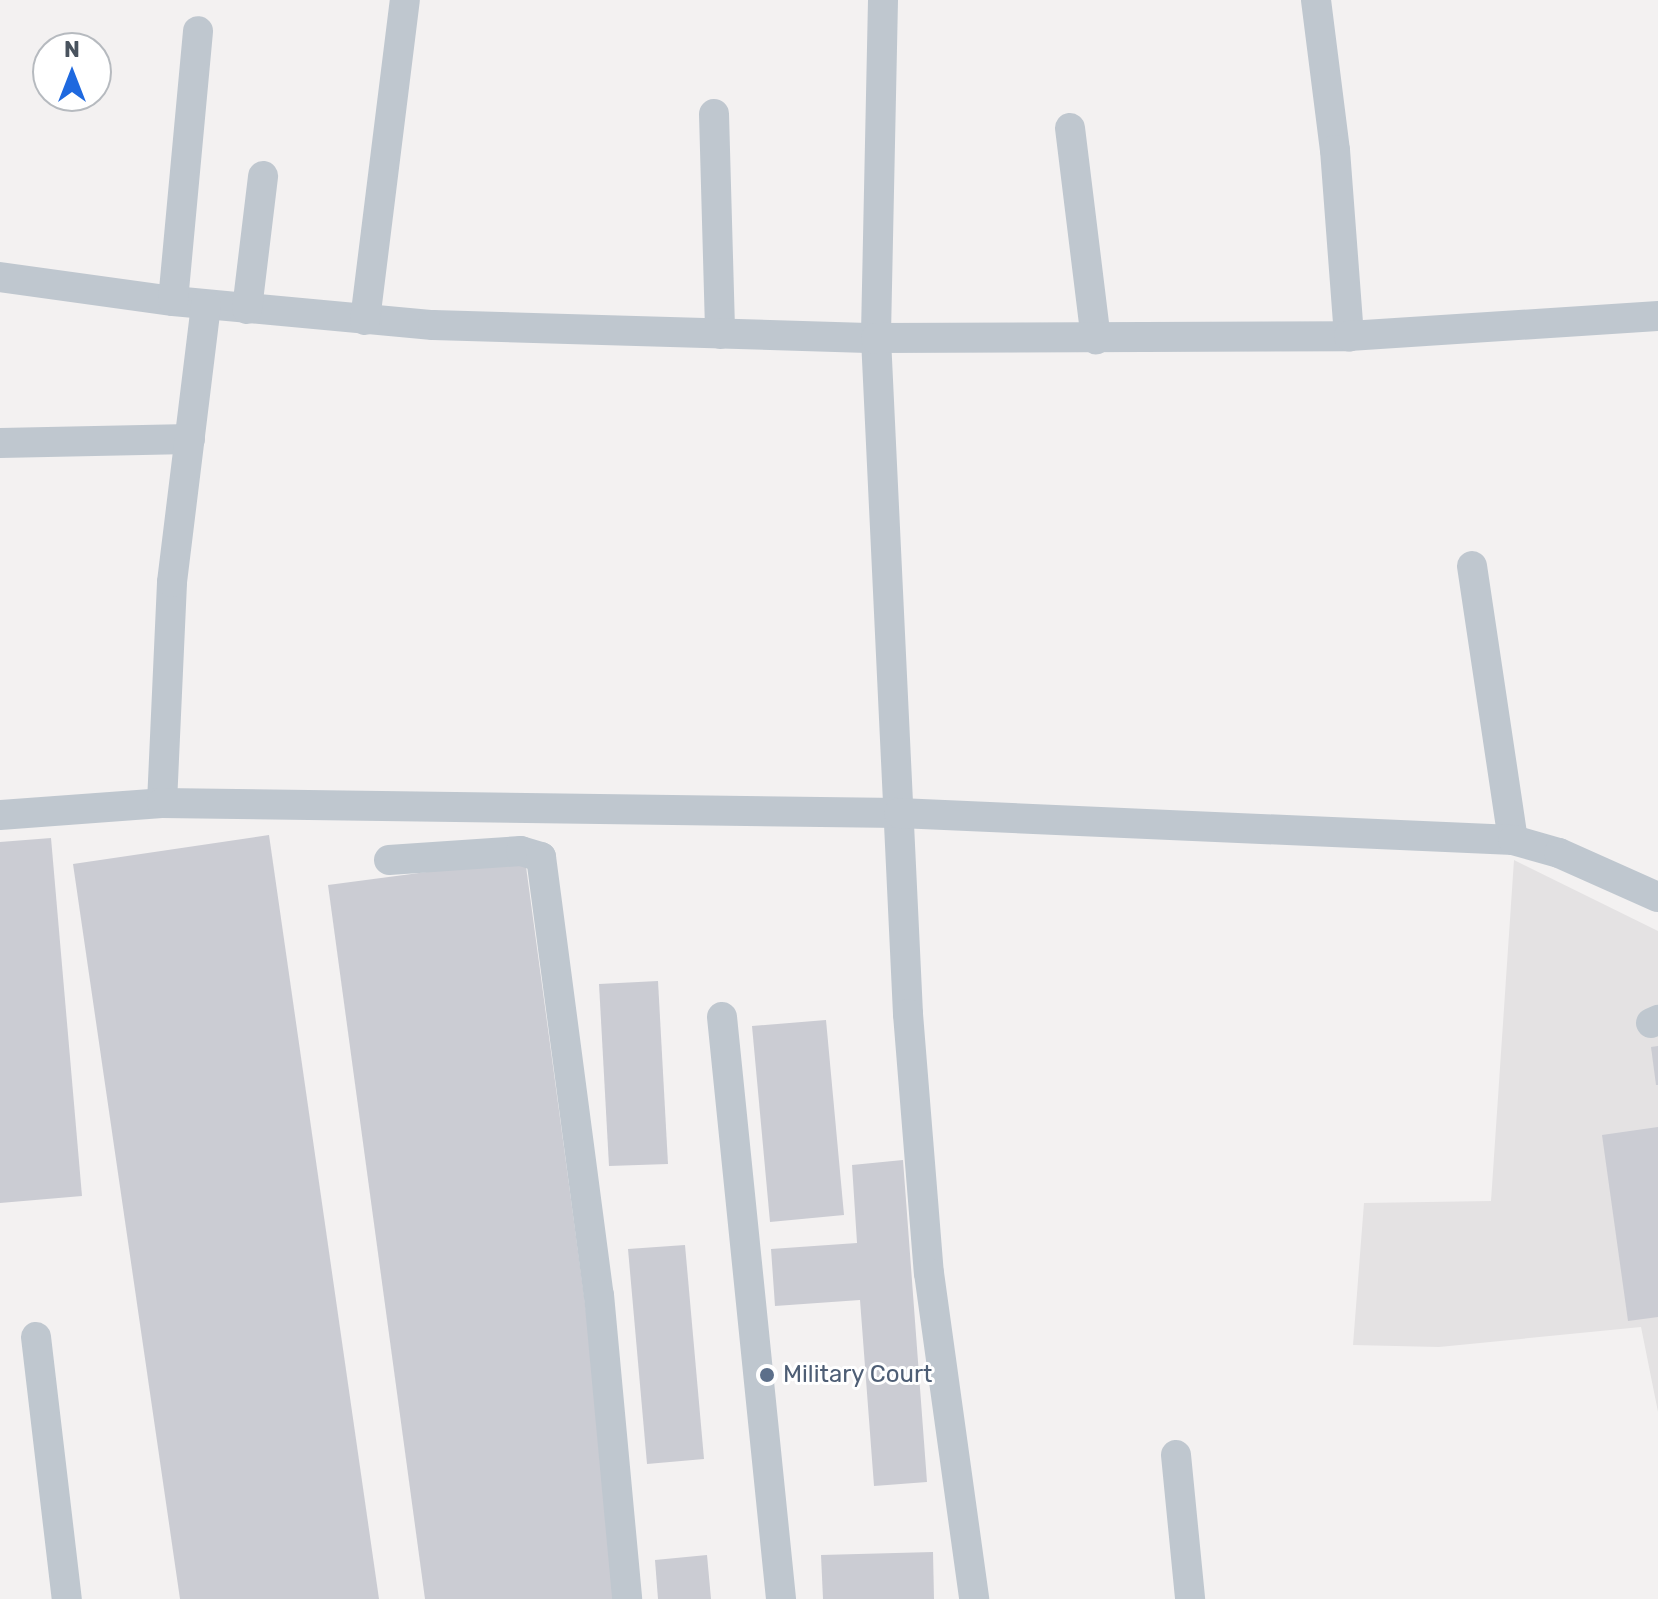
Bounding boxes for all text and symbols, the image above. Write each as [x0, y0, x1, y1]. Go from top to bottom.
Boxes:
north arrow [32, 32, 112, 112]
text: N [64, 36, 80, 63]
place label: Military Court [783, 1361, 933, 1389]
marker: Military Court [758, 1366, 776, 1384]

